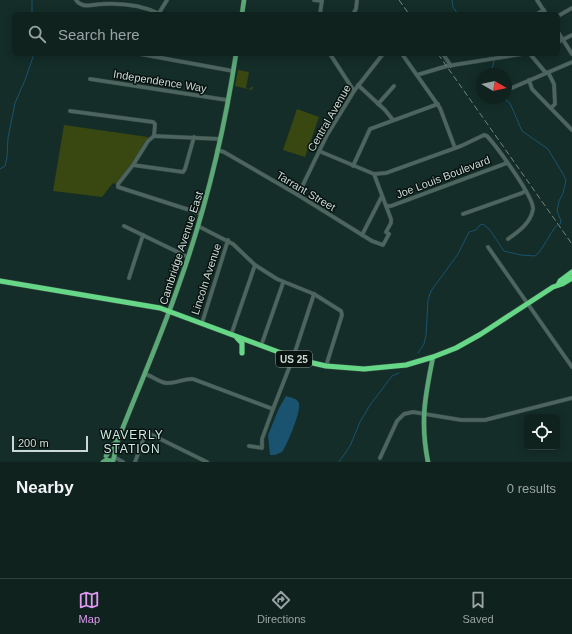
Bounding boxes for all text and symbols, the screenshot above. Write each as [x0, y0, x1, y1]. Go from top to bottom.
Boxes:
search box [12, 12, 560, 56]
icon: search [26, 23, 48, 45]
text: Search here [58, 26, 140, 43]
street label: Independence Way [112, 68, 208, 94]
north arrow [476, 68, 512, 104]
street label: Central Avenue [305, 83, 353, 153]
street label: Joe Louis Boulevard [394, 154, 492, 200]
street label: Tarrant Street [274, 169, 338, 213]
street label: Cambridge Avenue East [157, 190, 205, 306]
street label: Lincoln Avenue [189, 242, 223, 316]
road number: US 25 [276, 351, 312, 367]
map controls [524, 414, 560, 450]
button: locate [524, 414, 560, 450]
district label: WAVERLY STATION [100, 428, 164, 456]
scale bar [12, 434, 88, 453]
text: 200 m [18, 437, 49, 449]
text: Nearby [16, 478, 74, 497]
text: 0 results [507, 481, 556, 496]
tab: Map [78, 589, 100, 625]
tab: Directions [257, 589, 306, 625]
tab: Saved [462, 589, 494, 625]

